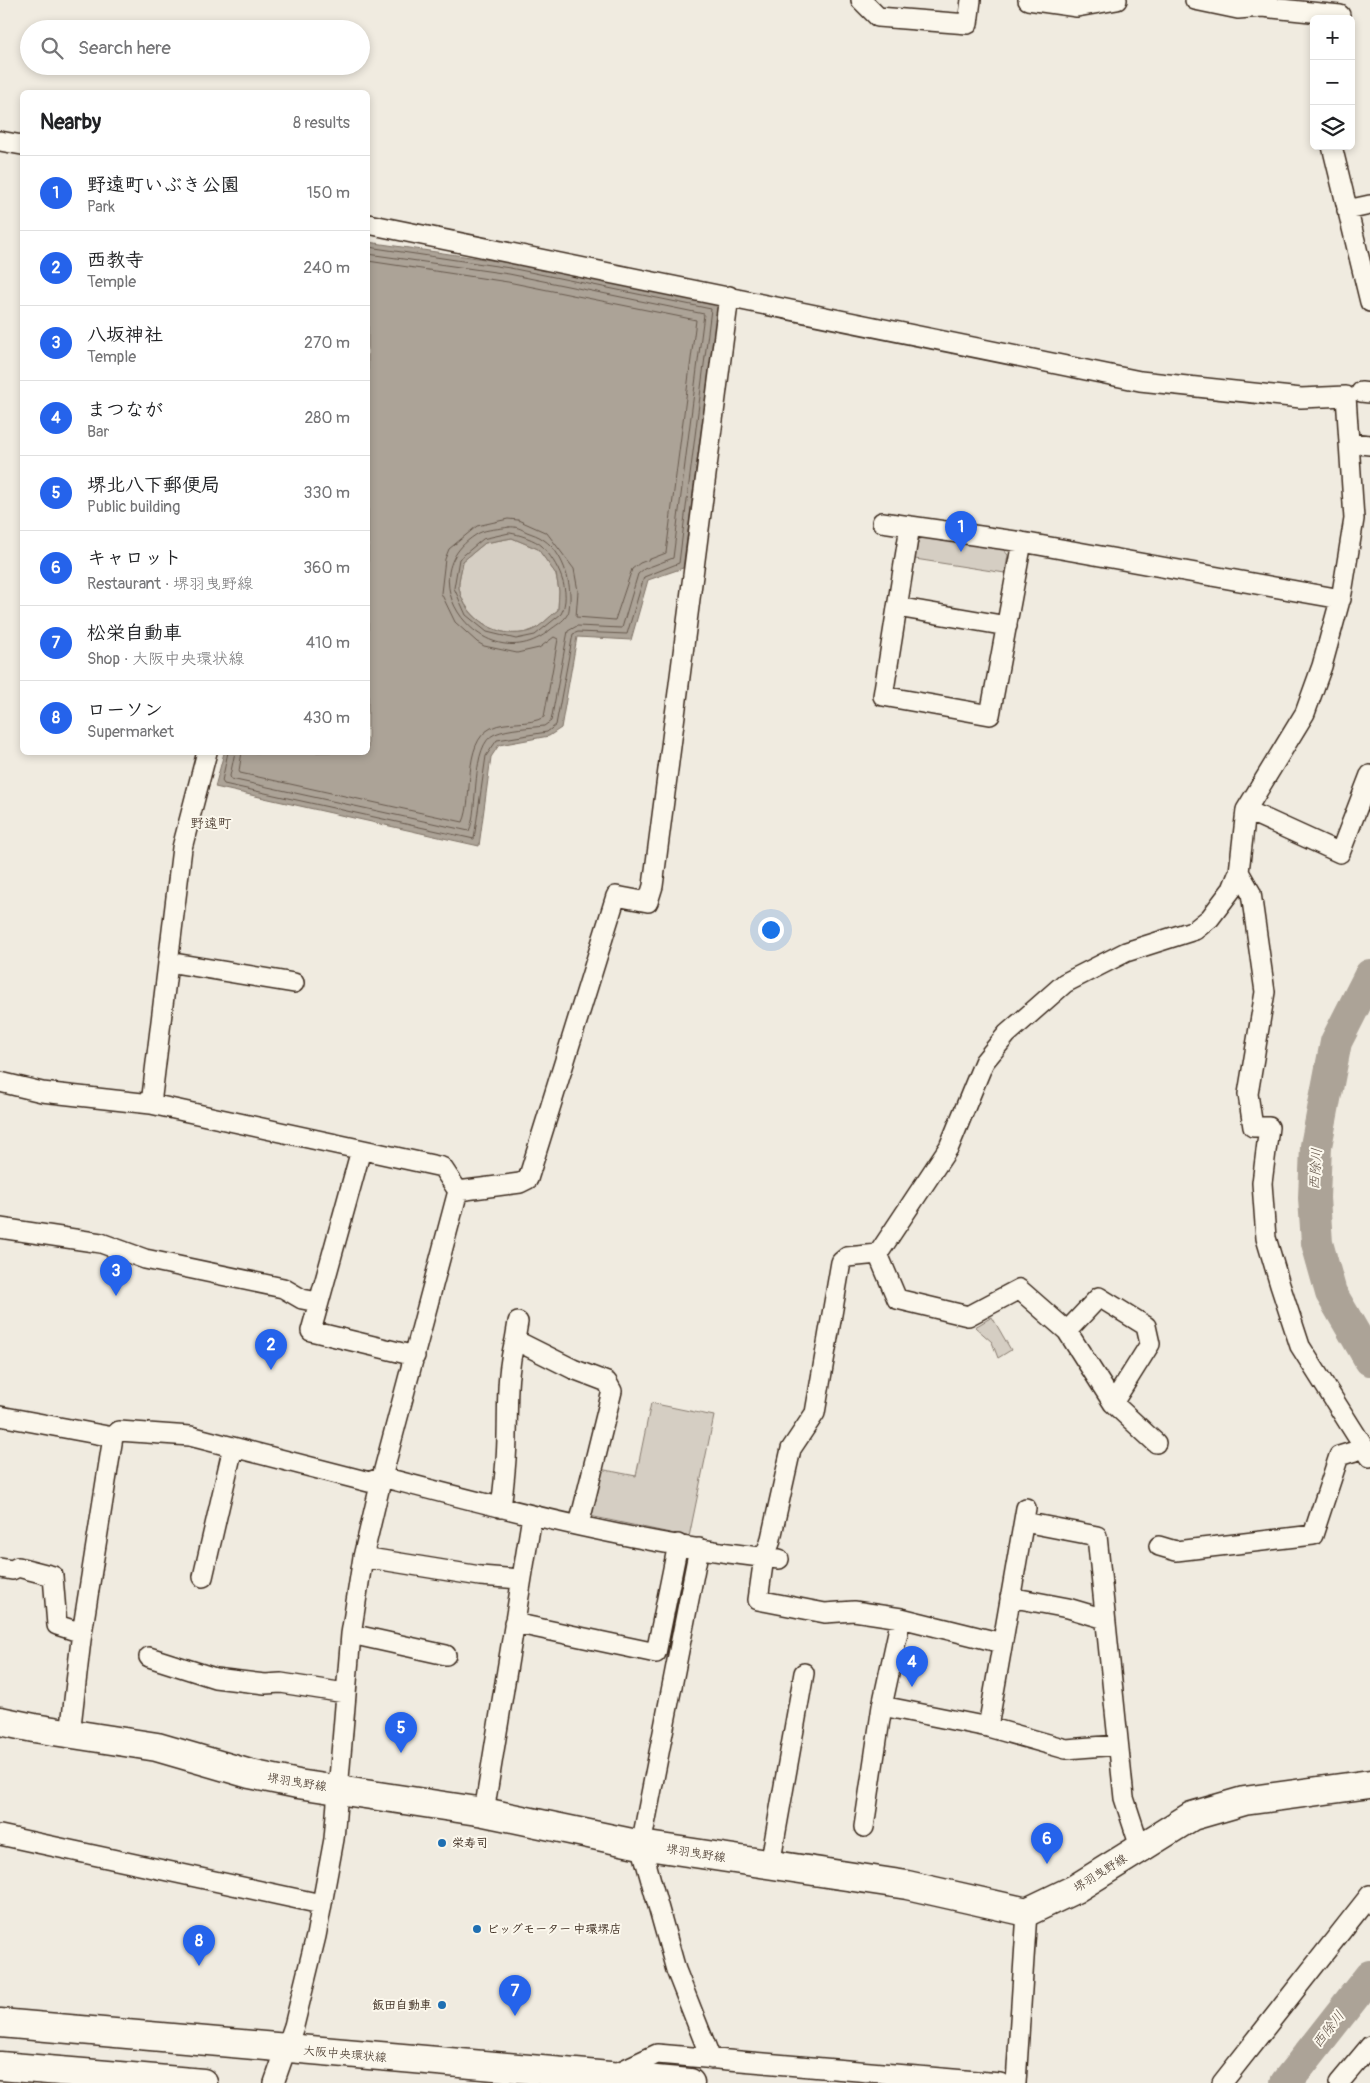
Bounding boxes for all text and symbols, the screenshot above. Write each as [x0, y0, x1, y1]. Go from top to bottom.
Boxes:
map controls [1310, 15, 1355, 150]
button: + [1310, 15, 1355, 60]
search box [20, 20, 370, 75]
icon: search [38, 34, 66, 62]
text: Search here [78, 36, 171, 60]
button: − [1310, 60, 1355, 105]
button: layers [1310, 105, 1355, 150]
text: Nearby [40, 109, 101, 136]
text: 8 results [293, 113, 350, 133]
text: 野遠町いぶき公園 [87, 173, 239, 197]
text: 1 [53, 183, 59, 203]
text: 150 m [306, 183, 350, 203]
text: Park [87, 197, 115, 217]
text: 西教寺 [87, 248, 144, 272]
text: 2 [52, 258, 60, 278]
text: 240 m [303, 258, 350, 278]
text: Temple [87, 272, 136, 292]
text: 八坂神社 [87, 323, 163, 347]
text: 3 [52, 333, 60, 353]
text: 270 m [304, 333, 350, 353]
text: Temple [87, 347, 136, 367]
text: まつなが [87, 398, 163, 422]
text: 4 [51, 408, 61, 428]
text: 280 m [304, 408, 350, 428]
text: Bar [87, 422, 109, 442]
text: 堺北八下郵便局 [87, 473, 220, 497]
text: 5 [52, 483, 60, 503]
text: 330 m [304, 483, 350, 503]
text: Public building [87, 497, 180, 517]
pin: 1 [945, 511, 977, 552]
text: キャロット [87, 546, 182, 570]
text: 6 [51, 558, 61, 578]
text: 360 m [303, 558, 350, 578]
text: Restaurant · 堺羽曳野線 [87, 574, 253, 594]
text: 松栄自動車 [87, 621, 182, 645]
text: 7 [52, 633, 60, 653]
text: 410 m [306, 633, 350, 653]
text: Shop · 大阪中央環状線 [87, 649, 244, 669]
text: ローソン [87, 698, 163, 722]
text: 8 [52, 708, 60, 728]
text: 430 m [303, 708, 350, 728]
text: Supermarket [87, 722, 174, 742]
district label: 野遠町 [190, 815, 232, 832]
your location [758, 917, 784, 943]
water label: 西除川 [1306, 1147, 1325, 1191]
pin: 3 [100, 1255, 132, 1296]
pin: 2 [255, 1329, 287, 1370]
pin: 4 [896, 1646, 928, 1687]
pin: 5 [385, 1712, 417, 1753]
street label: 堺羽曳野線 [266, 1770, 328, 1795]
pin: 6 [1031, 1823, 1063, 1864]
place label: 栄寿司 [452, 1836, 488, 1851]
marker: 栄寿司 [436, 1837, 448, 1849]
street label: 堺羽曳野線 [665, 1841, 727, 1866]
street label: 堺羽曳野線 [1071, 1851, 1130, 1896]
place label: ビッグモーター 中環堺店 [487, 1922, 622, 1937]
marker: ビッグモーター 中環堺店 [471, 1923, 483, 1935]
pin: 8 [183, 1925, 215, 1966]
pin: 7 [499, 1975, 531, 2016]
place label: 飯田自動車 [372, 1998, 432, 2013]
marker: 飯田自動車 [436, 1999, 448, 2011]
water label: 西除川 [1309, 2008, 1348, 2051]
street label: 大阪中央環状線 [302, 2043, 387, 2066]

